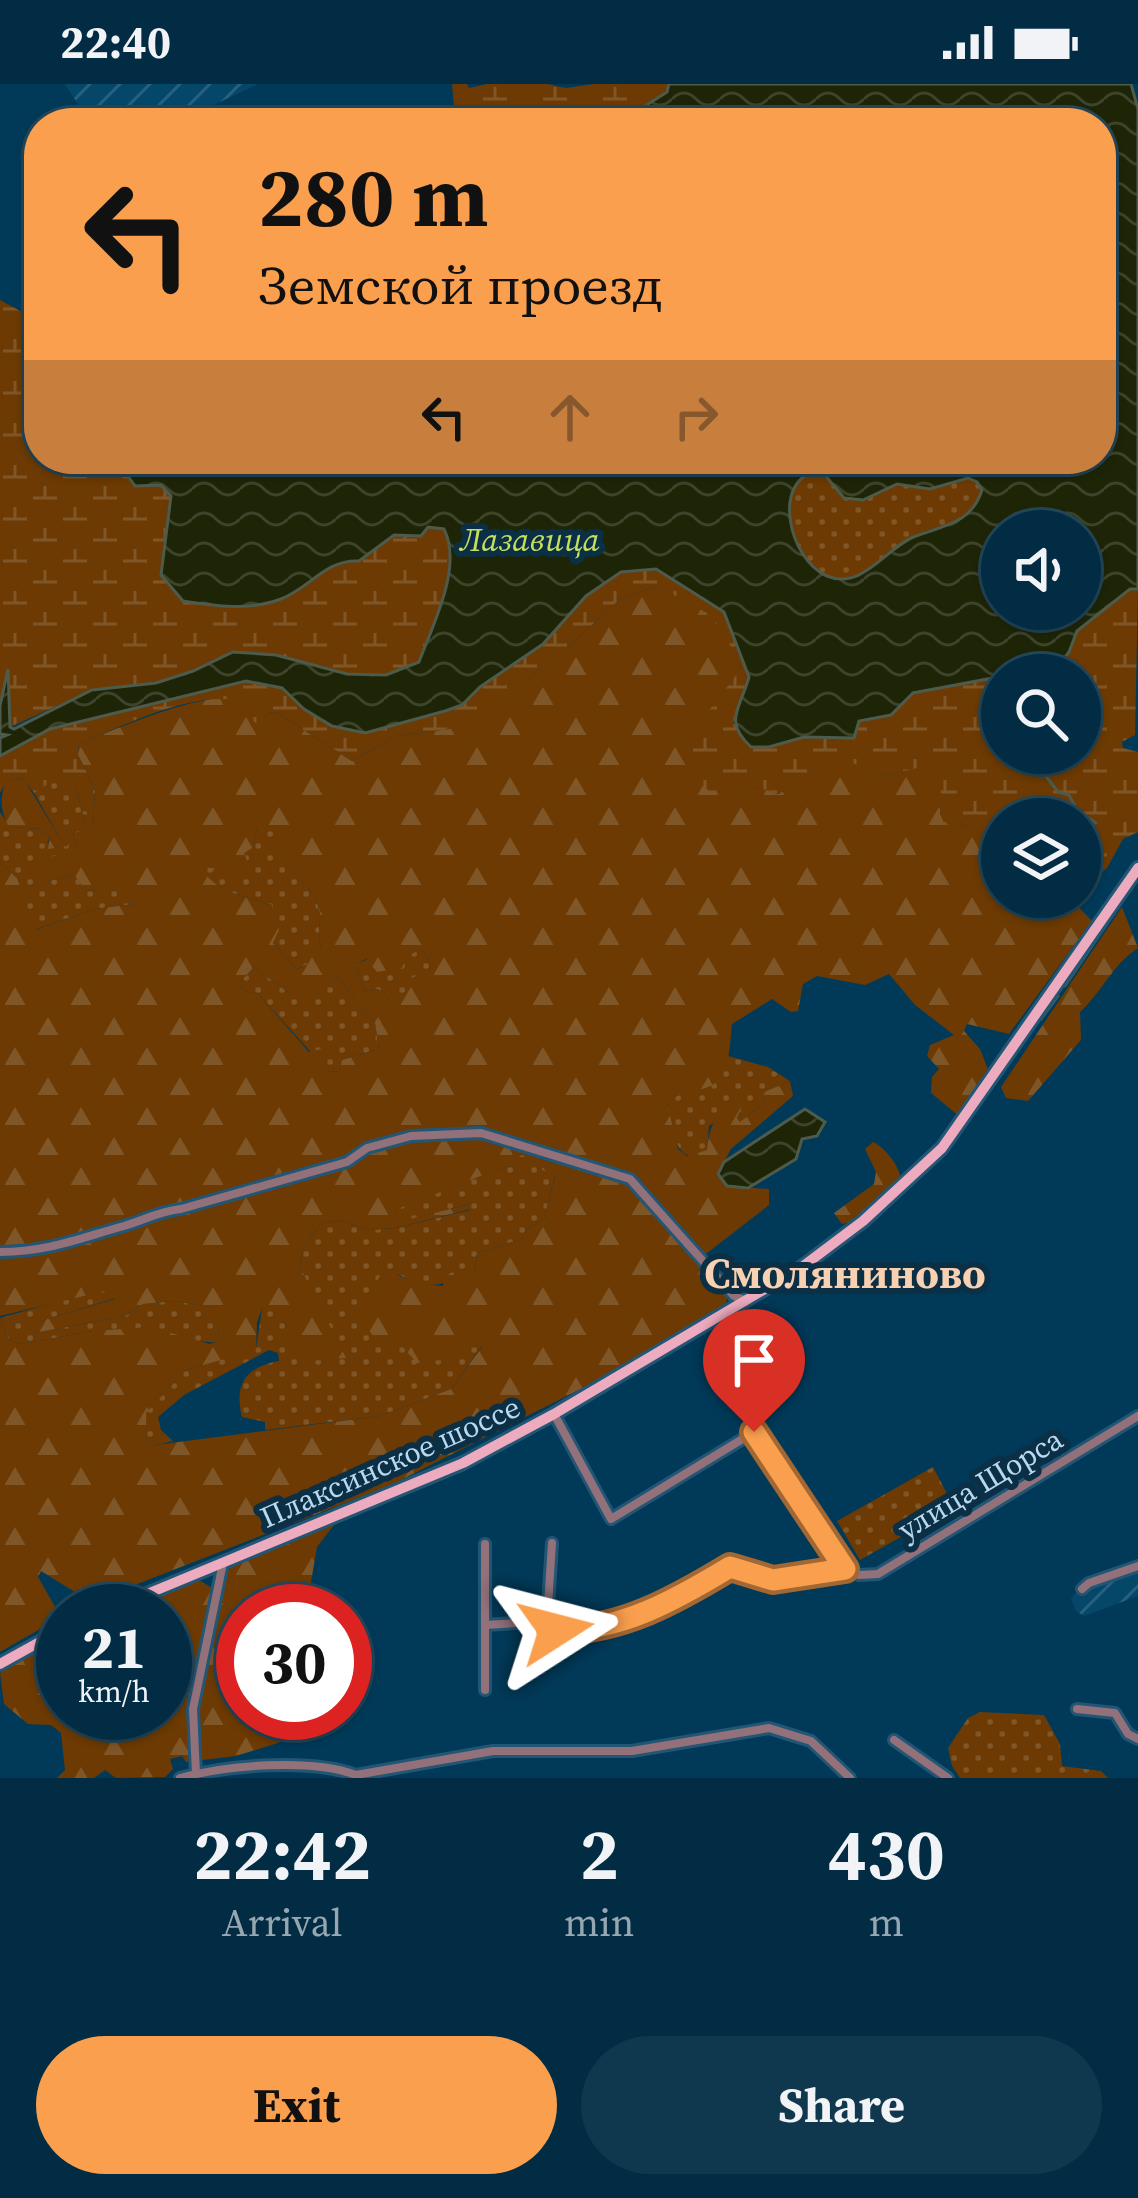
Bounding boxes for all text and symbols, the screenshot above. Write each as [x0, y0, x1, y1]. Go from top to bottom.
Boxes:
text: 22:40 [60, 11, 171, 73]
text: 280 m [258, 139, 489, 254]
icon: left [60, 156, 216, 312]
text: Земской проезд [258, 248, 663, 322]
icon: left [411, 384, 477, 450]
icon: ahead [537, 384, 603, 450]
icon: right [663, 384, 729, 450]
map controls [981, 510, 1101, 918]
button: sound [981, 510, 1101, 630]
water label: Лазавица [458, 517, 600, 562]
button: search [981, 654, 1101, 774]
button: layers [981, 798, 1101, 918]
district label: Смоляниново [704, 1244, 986, 1302]
pin [703, 1309, 805, 1432]
icon: arrive [721, 1327, 787, 1393]
street label: Плаксинское шоссе [254, 1386, 526, 1538]
street label: улица Щорса [890, 1418, 1071, 1549]
position arrow [493, 1567, 619, 1693]
speed limit sign: 30 [216, 1584, 372, 1740]
text: 21 [81, 1606, 147, 1688]
text: km/h [78, 1671, 150, 1712]
text: 22:42 [193, 1804, 371, 1903]
text: 2 [580, 1804, 619, 1903]
text: 430 [828, 1804, 945, 1903]
text: Arrival [222, 1896, 342, 1949]
text: min [564, 1896, 635, 1949]
text: m [869, 1896, 904, 1949]
button: Exit [36, 2036, 557, 2174]
button: Share [581, 2036, 1102, 2174]

